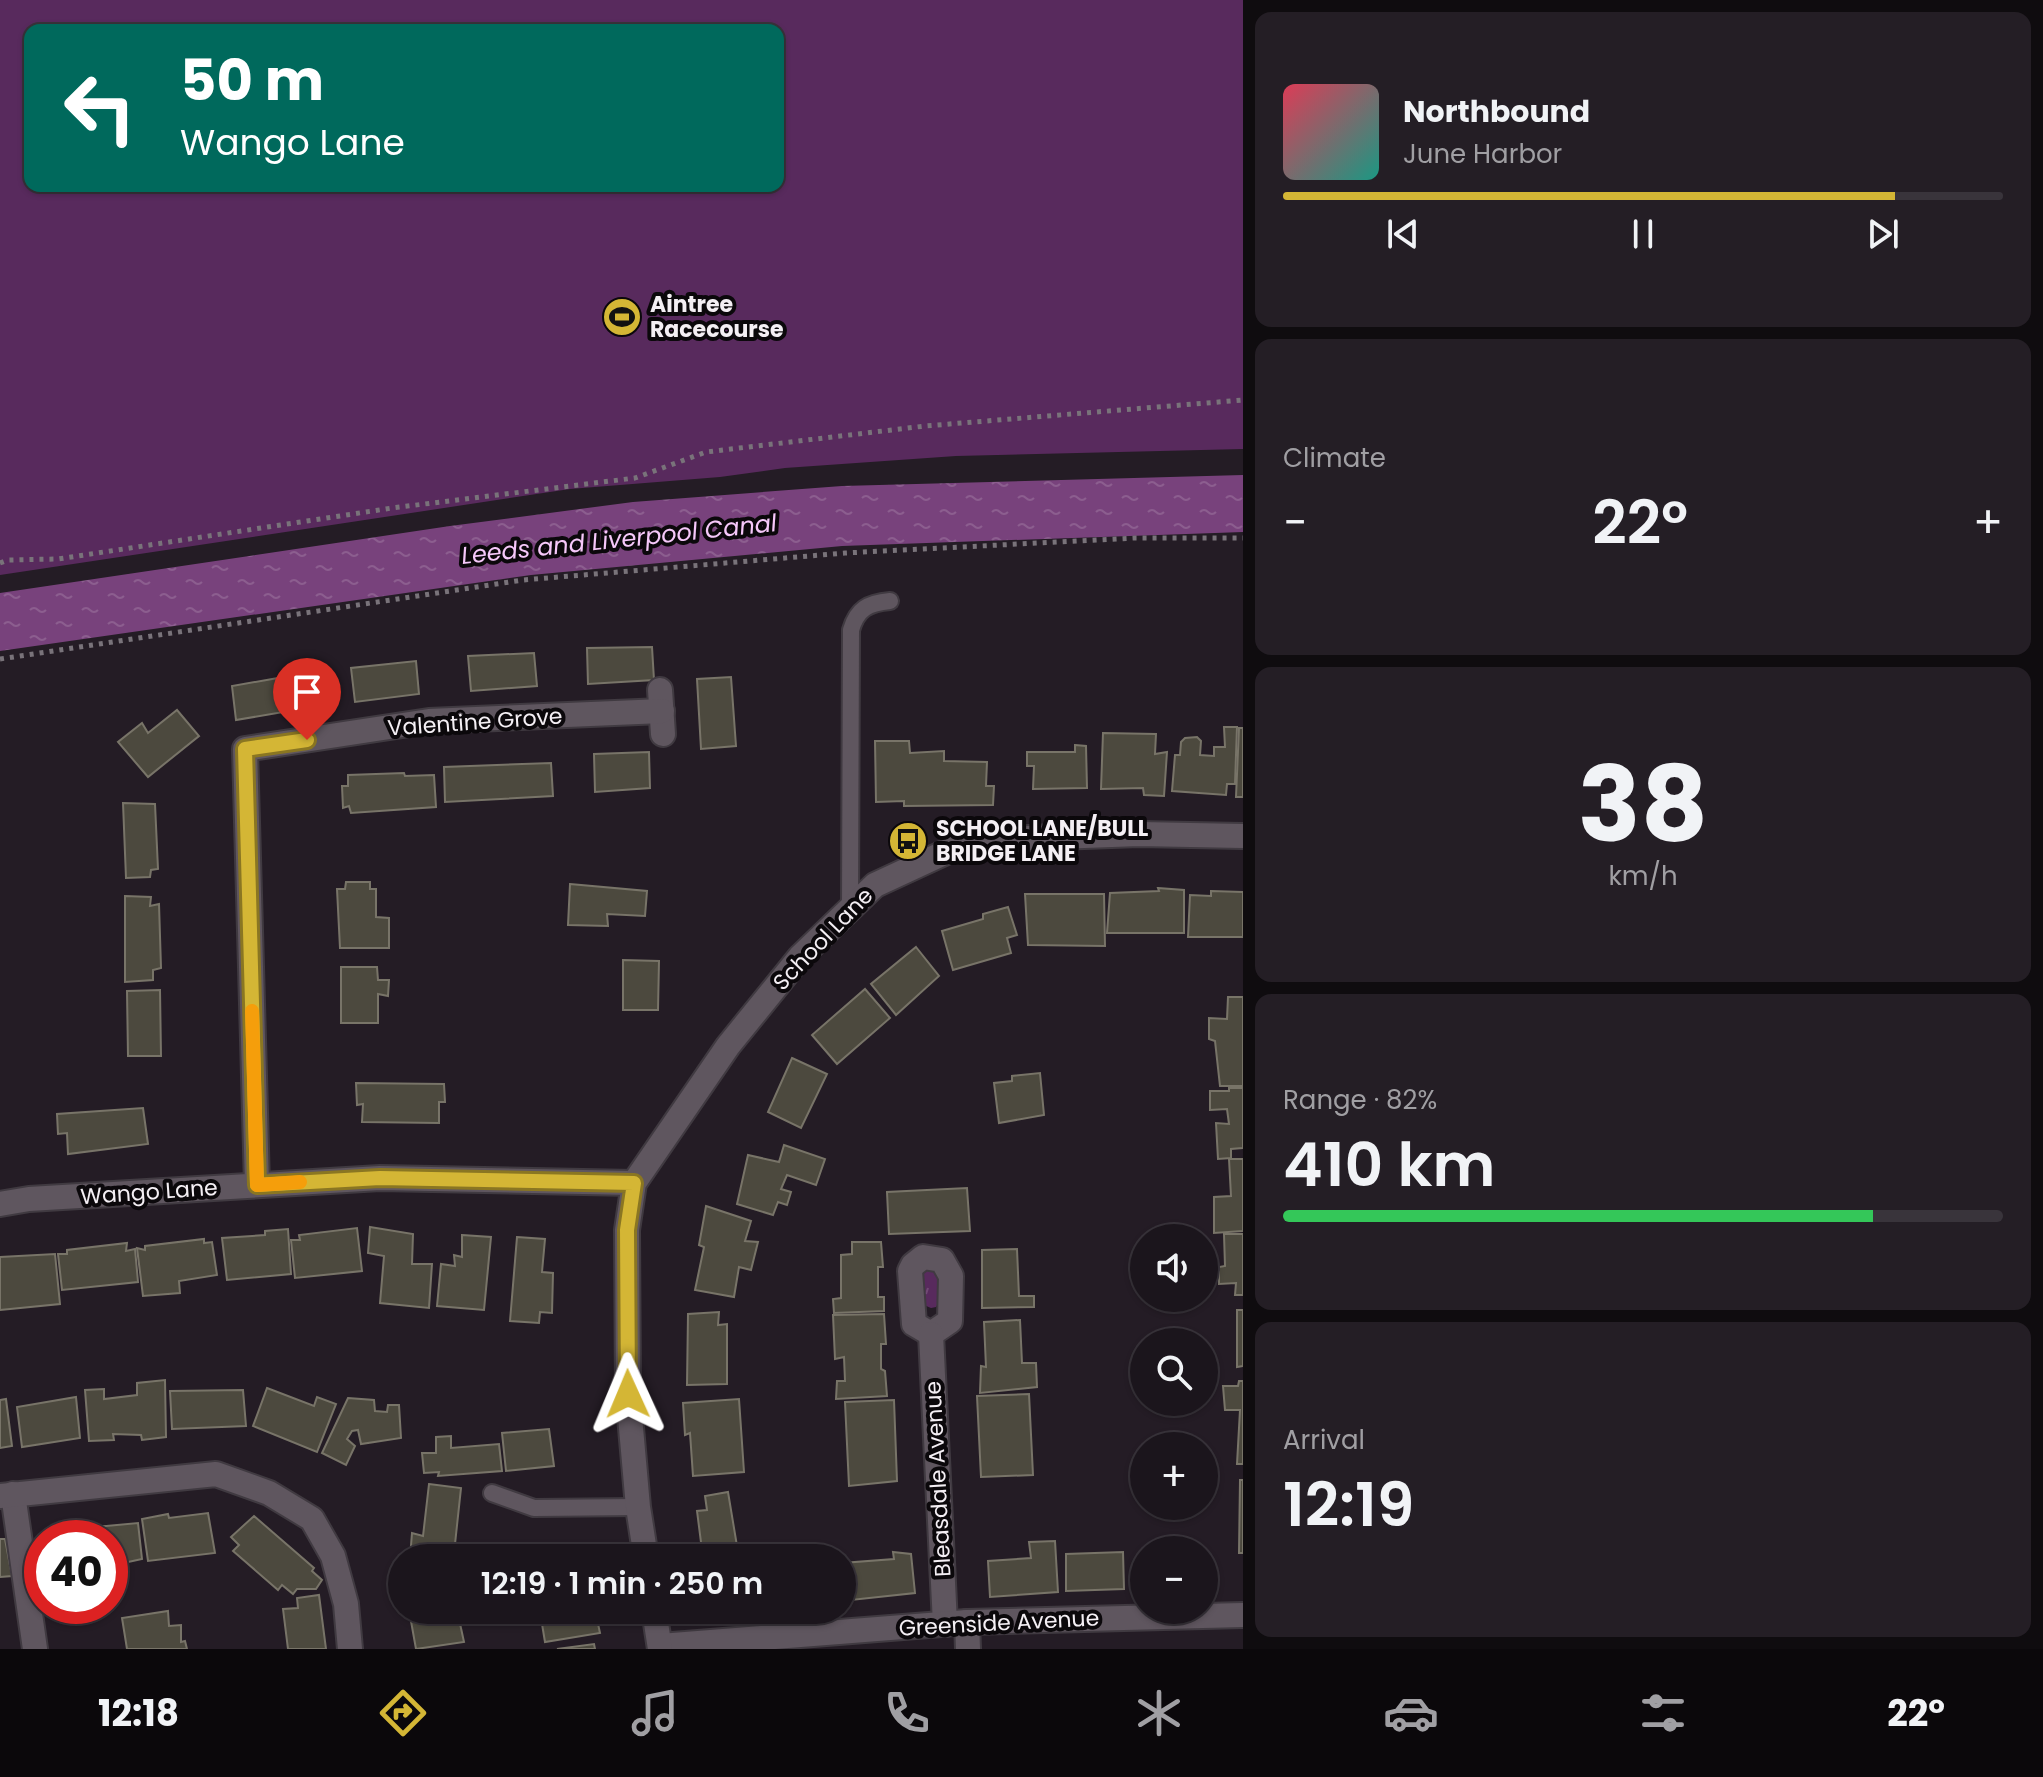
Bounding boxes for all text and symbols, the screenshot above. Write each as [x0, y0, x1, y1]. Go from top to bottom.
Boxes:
text: 50 m [180, 41, 324, 120]
icon: left [48, 56, 152, 160]
text: Northbound [1403, 90, 1590, 133]
text: Wango Lane [180, 117, 405, 168]
text: June Harbor [1403, 136, 1562, 172]
icon: previous [1381, 212, 1425, 256]
icon: pause [1621, 212, 1665, 256]
icon: next [1861, 212, 1905, 256]
place label: Aintree Racecourse [650, 289, 784, 345]
sports icon: Aintree Racecourse [601, 296, 643, 338]
text: Climate [1283, 440, 1386, 476]
text: 22° [1592, 481, 1688, 565]
text: − [1283, 492, 1307, 553]
text: + [1973, 492, 2003, 553]
water label: Leeds and Liverpool Canal [460, 506, 778, 572]
pin [273, 658, 341, 740]
icon: arrive [285, 670, 329, 714]
street label: Valentine Grove [386, 700, 564, 744]
text: 38 [1578, 732, 1708, 877]
place label: SCHOOL LANE/BULL BRIDGE LANE [936, 813, 1149, 869]
bus stop icon: SCHOOL LANE/BULL BRIDGE LANE [887, 820, 929, 862]
text: km/h [1608, 858, 1678, 894]
street label: School Lane [766, 881, 880, 997]
text: Range · 82% [1283, 1082, 1437, 1118]
text: 410 km [1283, 1123, 1495, 1207]
street label: Wango Lane [79, 1172, 219, 1212]
map controls [1130, 1224, 1218, 1624]
button: sound [1130, 1224, 1218, 1312]
button: search [1130, 1328, 1218, 1416]
position arrow [586, 1352, 670, 1436]
street label: Bleasdale Avenue [917, 1380, 959, 1578]
text: Arrival [1283, 1422, 1365, 1458]
button: + [1130, 1432, 1218, 1520]
text: 12:19 [1283, 1463, 1414, 1547]
speed limit sign: 40 [24, 1520, 128, 1624]
button: − [1130, 1536, 1218, 1624]
text: 12:19 · 1 min · 250 m [481, 1562, 763, 1605]
street label: Greenside Avenue [898, 1602, 1100, 1644]
icon: directions [375, 1685, 431, 1741]
icon: music [627, 1685, 683, 1741]
icon: phone [879, 1685, 935, 1741]
icon: climate [1131, 1685, 1187, 1741]
icon: car [1383, 1685, 1439, 1741]
icon: filters [1635, 1685, 1691, 1741]
text: 12:18 [98, 1688, 179, 1739]
text: 22° [1887, 1688, 1945, 1739]

